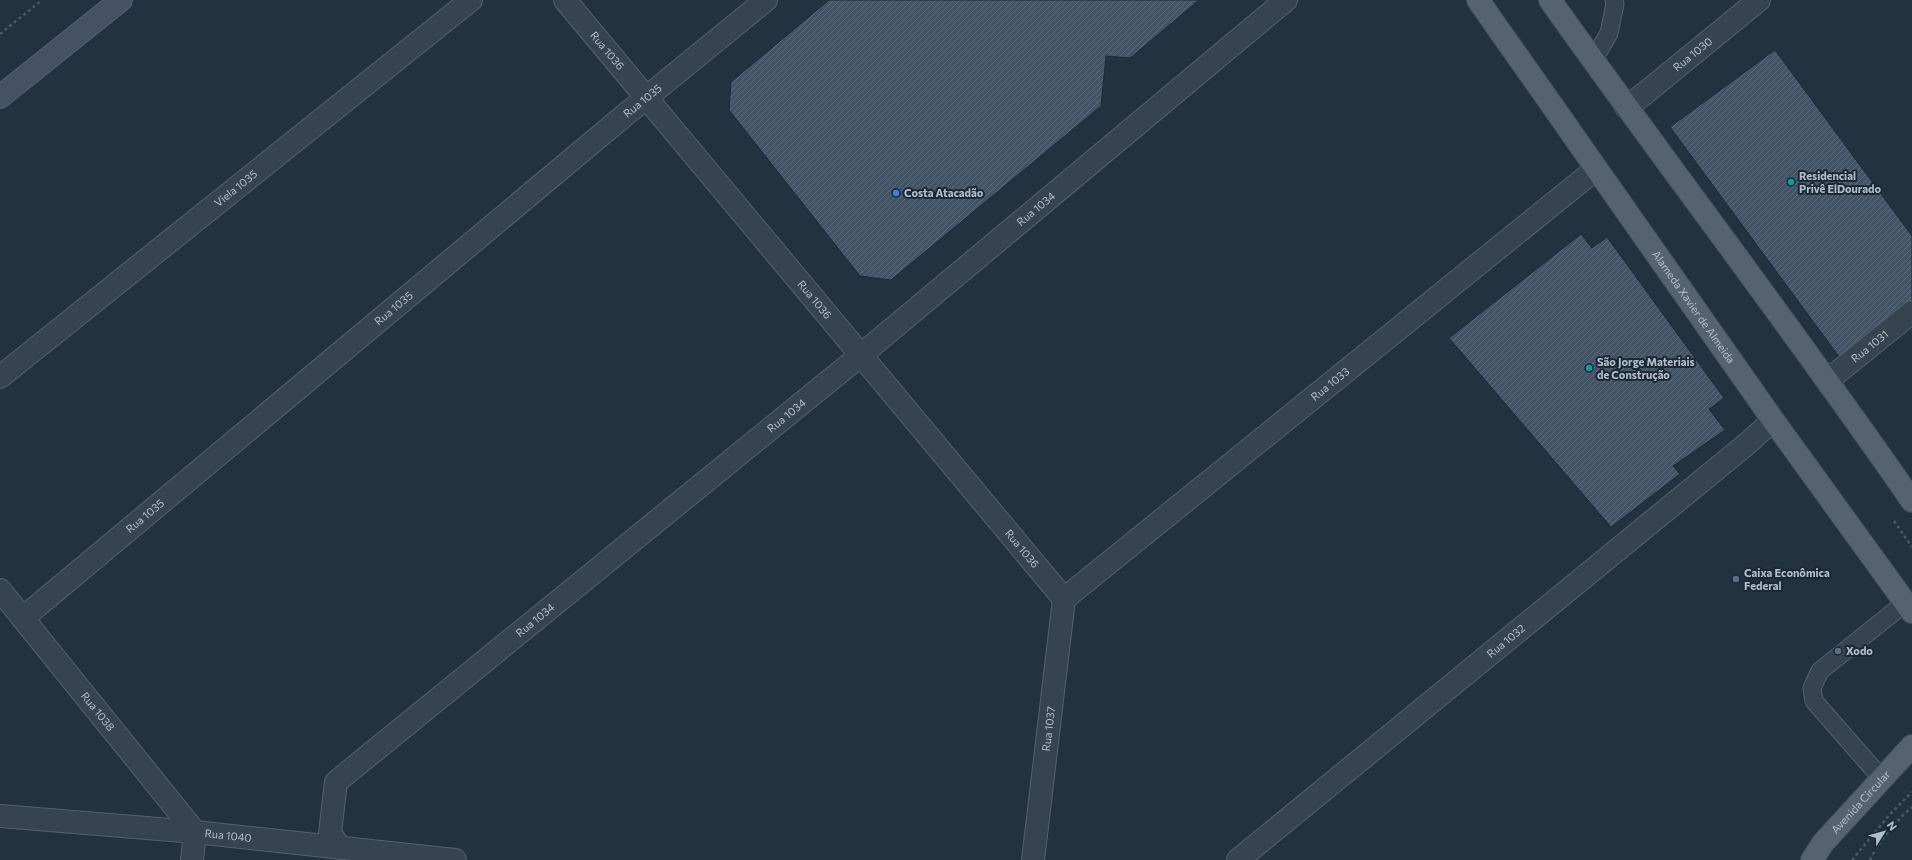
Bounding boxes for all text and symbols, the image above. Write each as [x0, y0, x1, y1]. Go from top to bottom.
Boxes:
street label: Rua 1036 [588, 28, 628, 73]
street label: Rua 1030 [1670, 34, 1714, 74]
street label: Rua 1035 [620, 81, 664, 120]
street label: Viela 1035 [211, 167, 260, 209]
place label: Residencial Privê ElDourado [1799, 169, 1882, 195]
marker: Residencial Privê ElDourado [1786, 177, 1796, 187]
place label: Costa Atacadão [904, 186, 984, 199]
marker: Costa Atacadão [891, 188, 901, 198]
street label: Rua 1034 [1014, 189, 1058, 228]
street label: Alameda Xavier de Almeida [1650, 248, 1738, 365]
street label: Rua 1036 [795, 277, 835, 321]
street label: Rua 1035 [372, 288, 415, 328]
street label: Rua 1031 [1848, 327, 1891, 365]
place label: São Jorge Materiais de Construção [1597, 355, 1695, 381]
marker: São Jorge Materiais de Construção [1584, 363, 1594, 373]
street label: Rua 1033 [1308, 364, 1352, 403]
street label: Rua 1034 [764, 395, 808, 435]
street label: Rua 1035 [123, 496, 166, 535]
street label: Rua 1036 [1003, 526, 1042, 570]
place label: Caixa Econômica Federal [1744, 566, 1830, 592]
marker: Caixa Econômica Federal [1731, 574, 1741, 584]
street label: Rua 1034 [513, 600, 557, 639]
street label: Rua 1032 [1484, 621, 1527, 660]
place label: Xodo [1846, 644, 1873, 657]
marker: Xodo [1833, 646, 1843, 656]
street label: Rua 1038 [79, 689, 118, 733]
street label: Rua 1037 [1039, 705, 1057, 752]
street label: Avenida Circular [1828, 767, 1893, 836]
north arrow [1864, 812, 1904, 852]
text: N [1885, 818, 1900, 833]
street label: Rua 1040 [204, 826, 252, 844]

